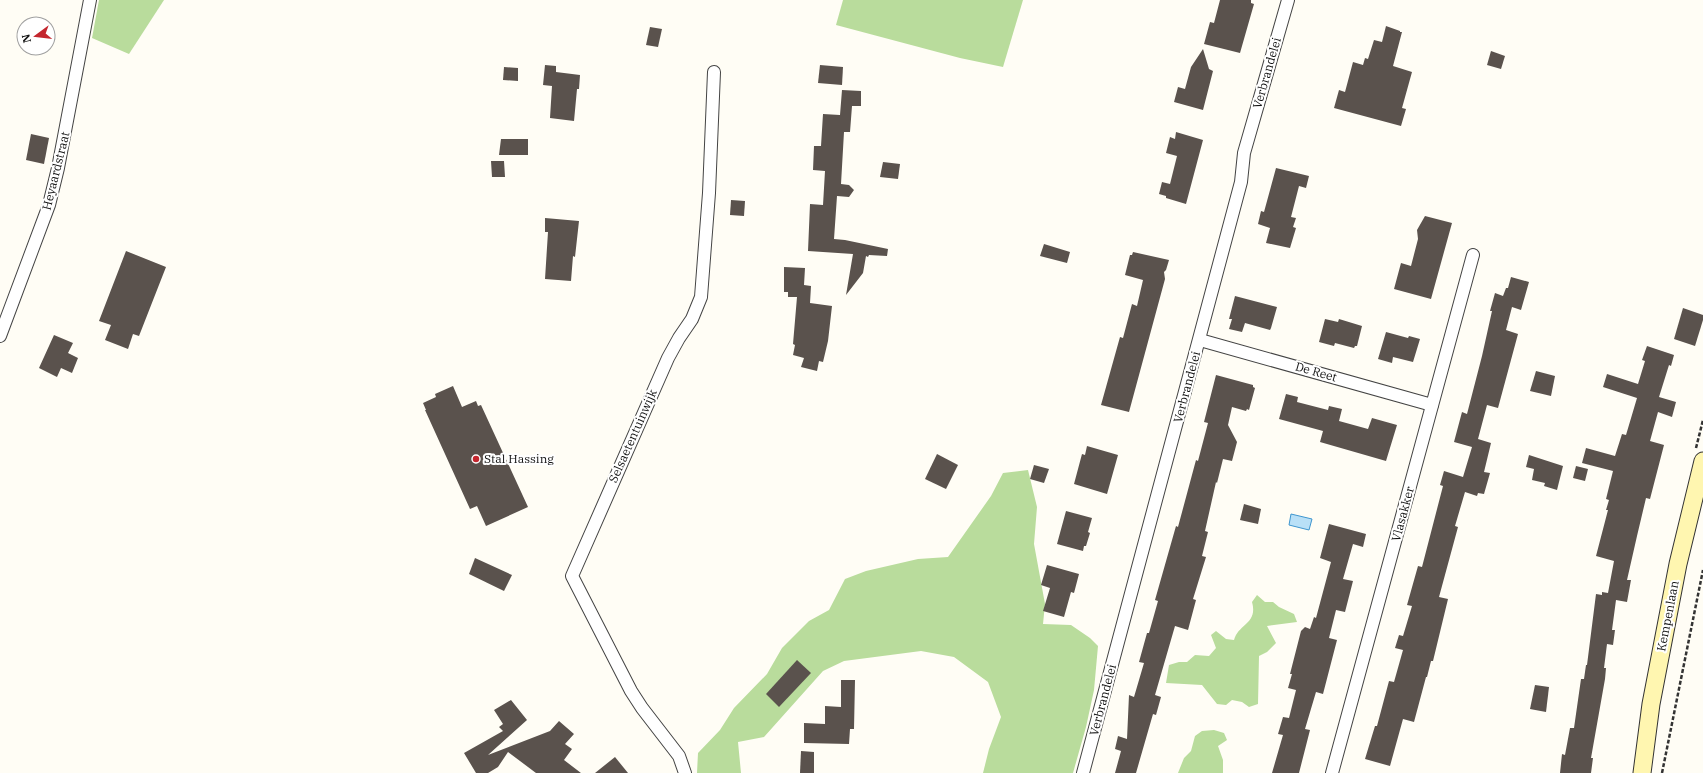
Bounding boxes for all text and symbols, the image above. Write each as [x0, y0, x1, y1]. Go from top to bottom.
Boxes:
north arrow [16, 16, 56, 56]
text: N [18, 32, 34, 45]
street label: Verbrandelei [1249, 35, 1284, 110]
street label: Heyaardstraat [39, 130, 73, 212]
street label: Verbrandelei [1170, 349, 1203, 424]
street label: De Reet [1294, 358, 1339, 385]
street label: Selsaetentuinwijk [605, 387, 660, 485]
place label: Stal Hassing [484, 451, 554, 466]
marker: Stal Hassing [471, 454, 481, 464]
street label: Vlasakker [1388, 484, 1417, 543]
street label: Kempenlaan [1653, 579, 1682, 653]
street label: Verbrandelei [1086, 662, 1119, 737]

